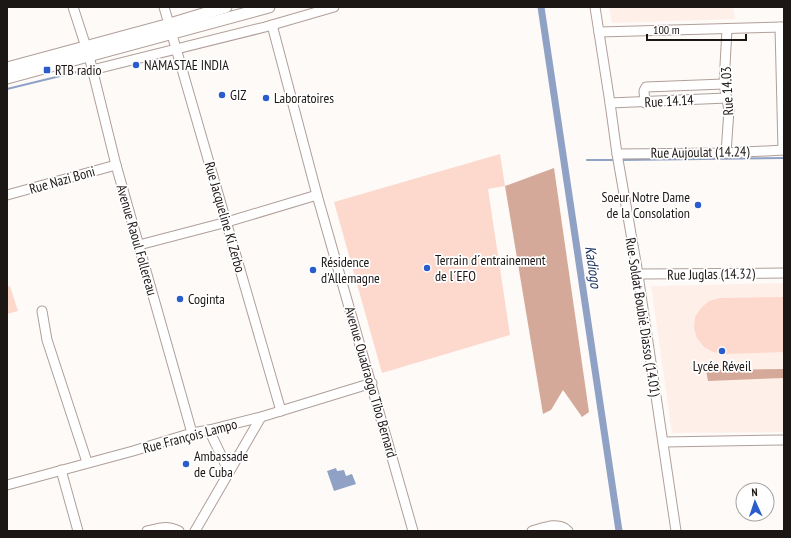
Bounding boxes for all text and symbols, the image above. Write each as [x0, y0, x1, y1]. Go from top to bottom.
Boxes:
scale bar [647, 16, 746, 42]
text: 100 m [653, 22, 680, 37]
place label: NAMASTAE INDIA [144, 56, 229, 74]
marker: NAMASTAE INDIA [131, 60, 141, 70]
place label: RTB radio [55, 61, 101, 79]
marker: RTB radio [42, 65, 52, 75]
street label: Rue 14.03 [717, 66, 737, 116]
place label: GIZ [230, 86, 246, 104]
place label: Laboratoires [274, 89, 334, 107]
marker: GIZ [217, 90, 227, 100]
street label: Rue 14.14 [644, 91, 695, 111]
marker: Laboratoires [261, 93, 271, 103]
street label: Rue Aujoulat (14.24) [650, 142, 750, 162]
street label: Rue Jacqueline Ki Zerbo [201, 160, 249, 274]
street label: Rue Nazi Boni [27, 162, 97, 198]
street label: Avenue Raoul Follereau [113, 182, 161, 298]
place label: Soeur Notre Dame de la Consolation [601, 188, 690, 222]
marker: Soeur Notre Dame de la Consolation [693, 200, 703, 210]
street label: Rue Soldat Boubié Diasso (14.01) [622, 236, 665, 398]
water label: Kadiogo [581, 245, 606, 291]
place label: Terrain d´entrainement de l´EFO [435, 251, 546, 285]
place label: Résidence d'Allemagne [321, 253, 380, 287]
marker: Terrain d´entrainement de l´EFO [422, 263, 432, 273]
street label: Rue Juglas (14.32) [667, 264, 756, 284]
marker: Résidence d'Allemagne [308, 265, 318, 275]
place label: Coginta [188, 290, 225, 308]
marker: Coginta [175, 294, 185, 304]
street label: Avenue Ouadraogo Tibo Bernard [341, 304, 401, 460]
marker: Lycée Réveil [717, 346, 727, 356]
place label: Lycée Réveil [693, 357, 752, 375]
street label: Rue François Lampo [141, 415, 239, 457]
place label: Ambassade de Cuba [194, 447, 249, 481]
marker: Ambassade de Cuba [181, 459, 191, 469]
north arrow [735, 482, 775, 522]
text: N [751, 485, 758, 499]

